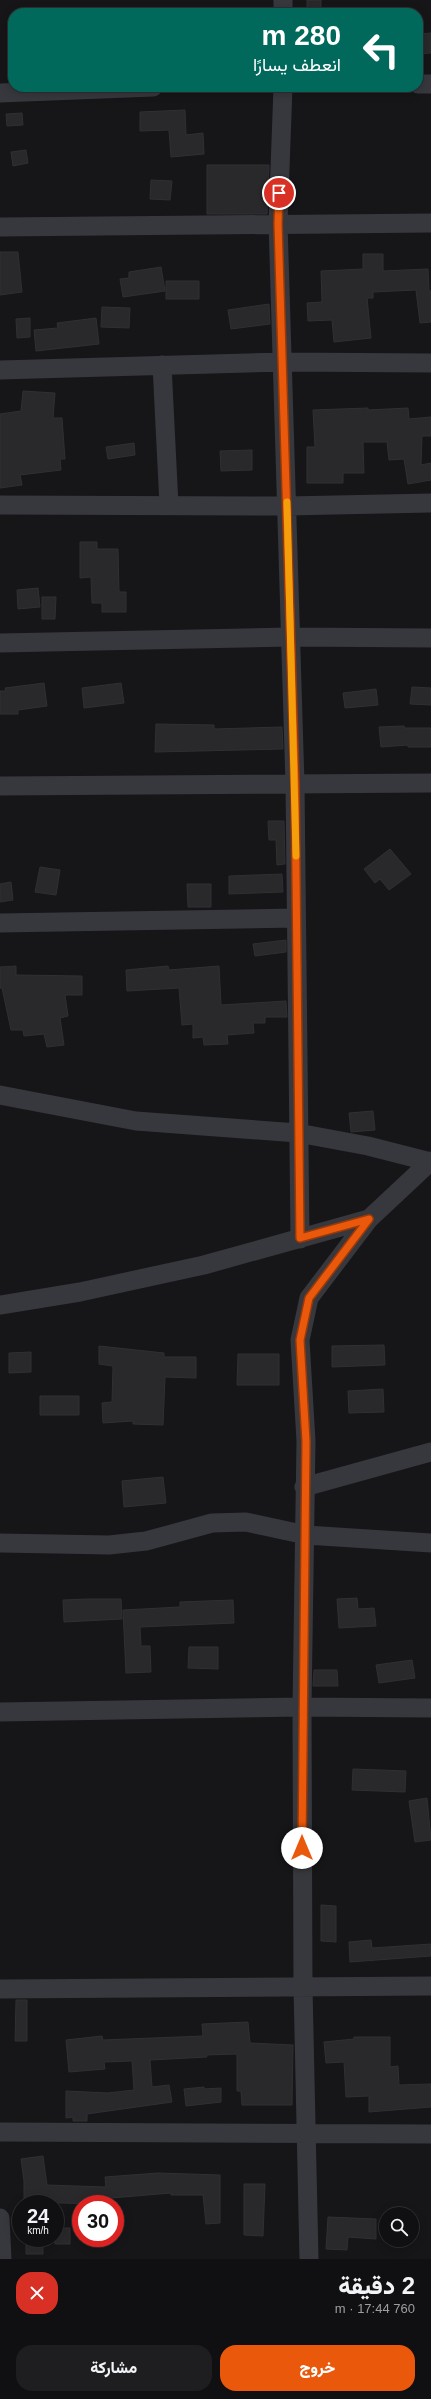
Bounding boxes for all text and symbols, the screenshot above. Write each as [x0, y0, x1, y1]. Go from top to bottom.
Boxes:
text: 280 m [262, 20, 341, 51]
icon: left [355, 24, 407, 76]
text: انعطف يسارًا [253, 55, 341, 75]
pin [262, 176, 296, 210]
icon: arrive [268, 182, 290, 204]
position arrow [281, 1827, 323, 1869]
speed limit sign: 30 [72, 2195, 124, 2247]
text: 24 [27, 2205, 49, 2227]
map controls [379, 2207, 419, 2247]
button: search [379, 2207, 419, 2247]
text: km/h [27, 2225, 49, 2236]
button: close [16, 2272, 58, 2314]
text: 2 دقيقة [338, 2272, 415, 2299]
text: 760 m · 17:44 [335, 2301, 415, 2316]
button: مشاركة [16, 2345, 212, 2391]
button: خروج [220, 2345, 415, 2391]

